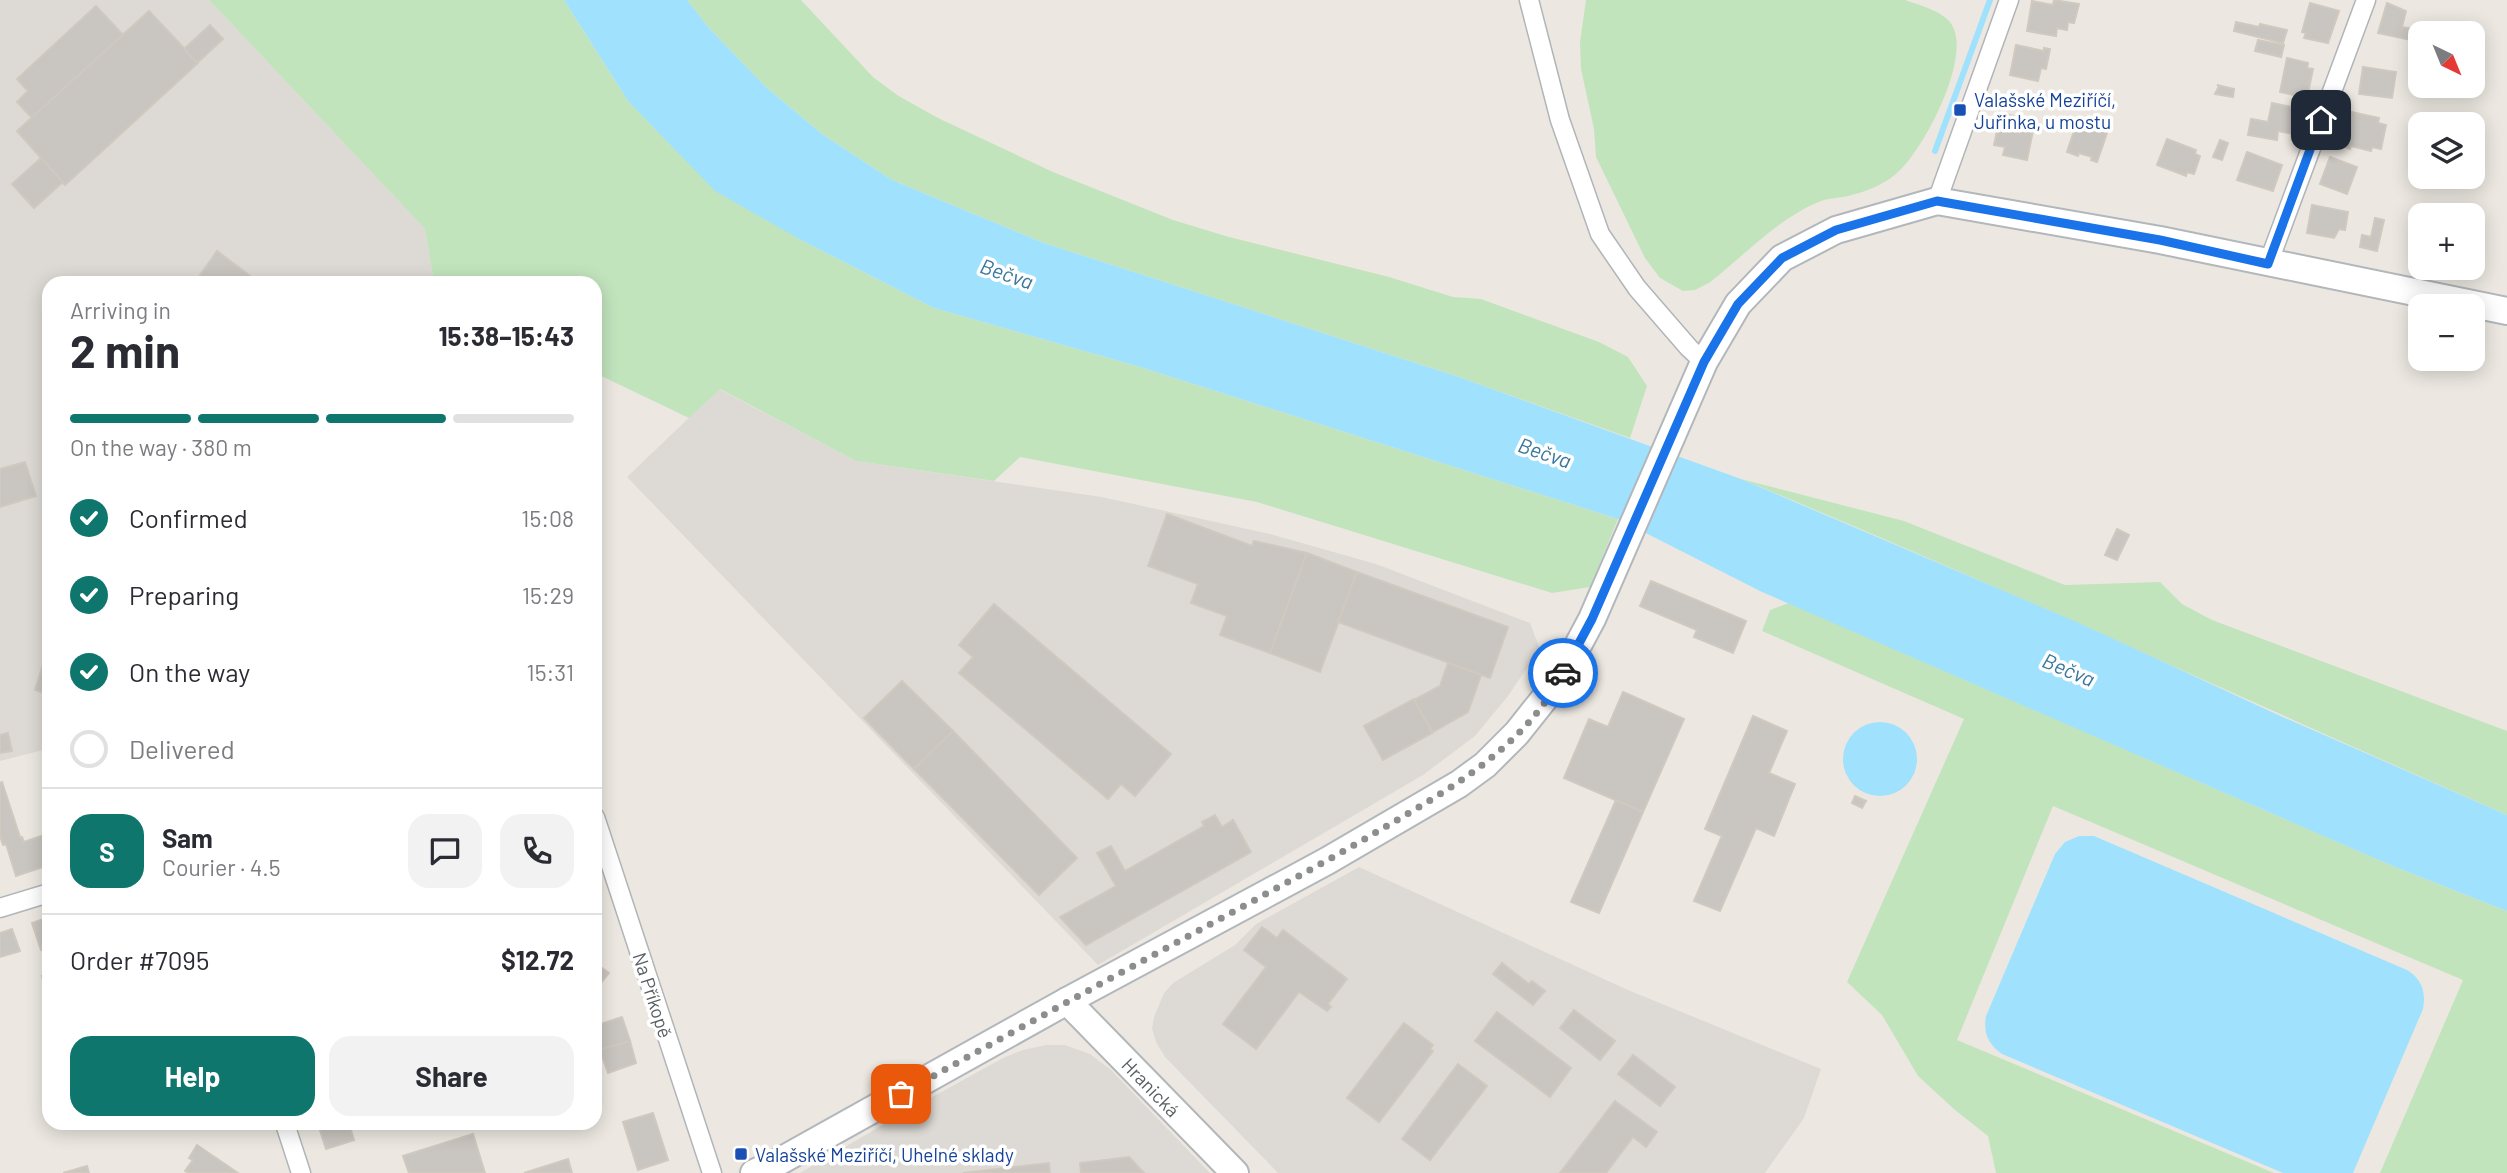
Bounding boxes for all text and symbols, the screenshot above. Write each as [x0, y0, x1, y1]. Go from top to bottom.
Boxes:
north arrow [2408, 21, 2485, 98]
map controls [2408, 21, 2485, 371]
place label: Valašské Meziříčí, Juřinka, u mostu [1974, 88, 2116, 133]
pin [2291, 90, 2351, 150]
icon: home [2302, 101, 2340, 139]
marker: Valašské Meziříčí, Juřinka, u mostu [1952, 102, 1968, 118]
button: layers [2408, 112, 2485, 189]
button: + [2408, 203, 2485, 280]
water label: Bečva [977, 252, 1037, 294]
button: − [2408, 294, 2485, 371]
text: Arriving in [70, 296, 171, 324]
text: 15:38–15:43 [438, 320, 574, 351]
text: 2 min [70, 322, 180, 377]
water label: Bečva [1515, 431, 1575, 473]
text: On the way · 380 m [70, 433, 252, 461]
icon: check [70, 499, 108, 537]
text: Confirmed [129, 502, 248, 533]
text: 15:08 [521, 504, 574, 532]
icon: check [70, 576, 108, 614]
text: Preparing [129, 579, 239, 610]
text: 15:29 [522, 581, 574, 609]
courier [1528, 638, 1598, 708]
water label: Bečva [2039, 647, 2099, 691]
icon: check [70, 653, 108, 691]
icon: car [1544, 654, 1582, 692]
text: On the way [129, 656, 250, 687]
text: 15:31 [527, 658, 574, 686]
text: Delivered [129, 733, 235, 764]
button: chat [408, 814, 482, 888]
button: phone [500, 814, 574, 888]
text: Sam [162, 822, 213, 853]
text: S [99, 836, 115, 867]
text: Courier · 4.5 [162, 853, 281, 881]
text: Order #7095 [70, 944, 209, 975]
text: $12.72 [501, 944, 574, 975]
street label: Na Příkopě [628, 949, 678, 1041]
button: Help [70, 1036, 315, 1116]
button: Share [329, 1036, 574, 1116]
street label: Hranická [1117, 1053, 1185, 1121]
pin [871, 1064, 931, 1124]
icon: bag [882, 1075, 920, 1113]
place label: Valašské Meziříčí, Uhelné sklady [755, 1143, 1014, 1166]
marker: Valašské Meziříčí, Uhelné sklady [733, 1146, 749, 1162]

